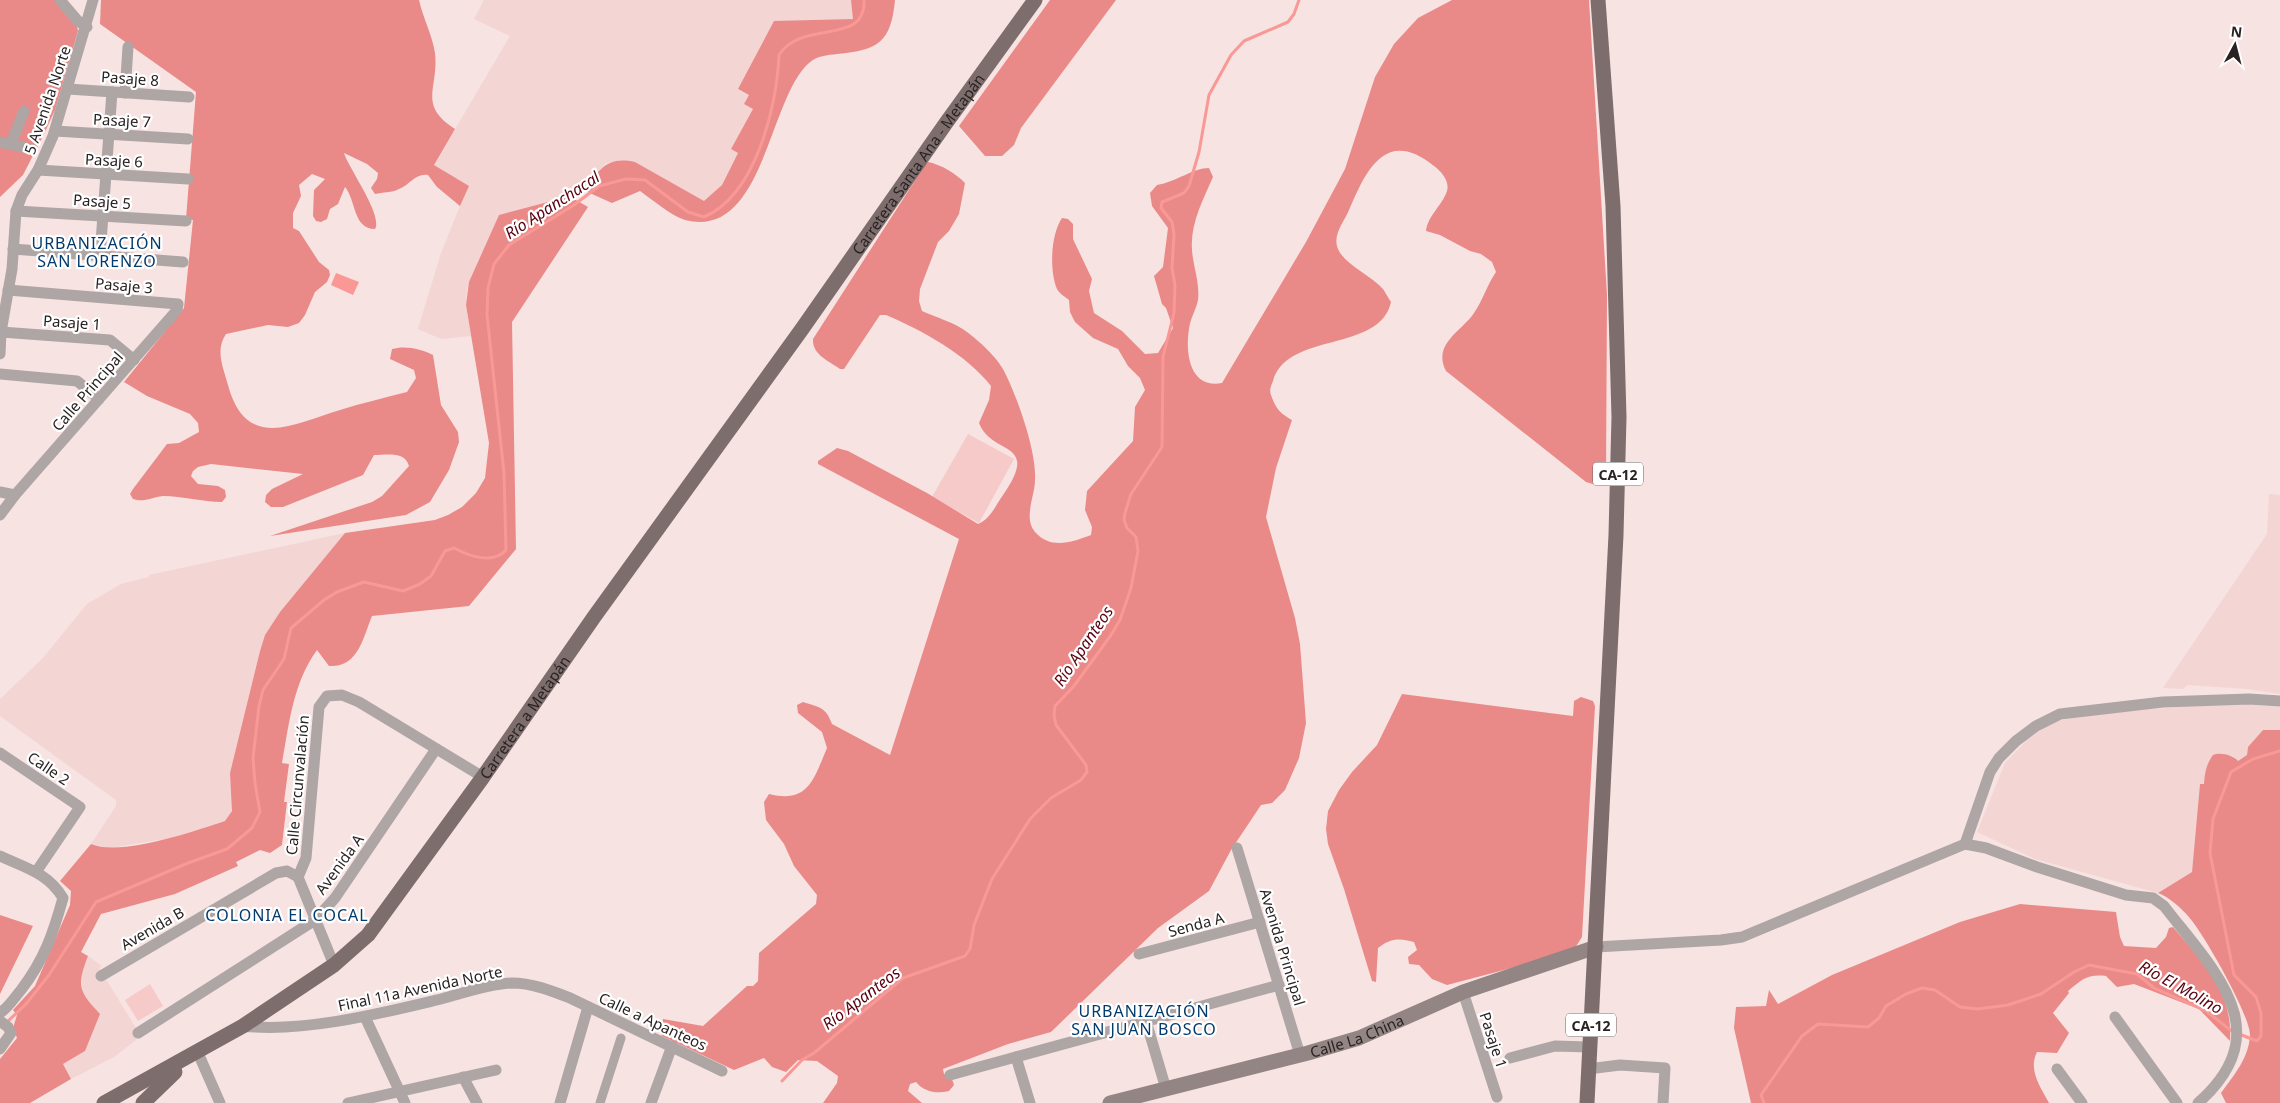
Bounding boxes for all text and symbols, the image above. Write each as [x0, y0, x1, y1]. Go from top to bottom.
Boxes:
north arrow [2210, 20, 2260, 70]
text: N [2230, 21, 2243, 42]
street label: 5 Avenida Norte [19, 43, 75, 157]
street label: Pasaje 8 [100, 66, 160, 90]
street label: Carretera Santa Ana - Metapán [847, 69, 989, 258]
street label: Pasaje 7 [93, 108, 151, 132]
street label: Pasaje 6 [85, 148, 143, 172]
water label: Río Apanchacal [500, 166, 604, 244]
street label: Pasaje 5 [72, 189, 132, 213]
district label: URBANIZACIÓN SAN LORENZO [31, 232, 163, 272]
street label: Pasaje 3 [94, 273, 154, 297]
street label: Pasaje 1 [42, 310, 102, 334]
street label: Calle Principal [47, 347, 127, 435]
road number: CA-12 [1593, 462, 1643, 486]
water label: Río Apanteos [1048, 602, 1118, 690]
street label: Carretera a Metapán [475, 652, 574, 783]
street label: Calle Circunvalación [281, 714, 313, 856]
street label: Calle 2 [24, 747, 74, 789]
street label: Avenida A [310, 830, 368, 898]
street label: Avenida Principal [1256, 886, 1310, 1008]
street label: Avenida B [117, 902, 187, 954]
district label: COLONIA EL COCAL [205, 904, 369, 926]
street label: Senda A [1166, 907, 1227, 941]
water label: Río El Molino [2135, 955, 2227, 1019]
street label: Final 11a Avenida Norte [336, 961, 504, 1015]
water label: Río Apanteos [818, 961, 905, 1035]
street label: Calle a Apanteos [596, 987, 710, 1055]
district label: URBANIZACIÓN SAN JUAN BOSCO [1071, 1000, 1217, 1040]
street label: Calle La China [1308, 1009, 1407, 1062]
street label: Pasaje 1 [1476, 1009, 1512, 1071]
road number: CA-12 [1566, 1014, 1616, 1036]

